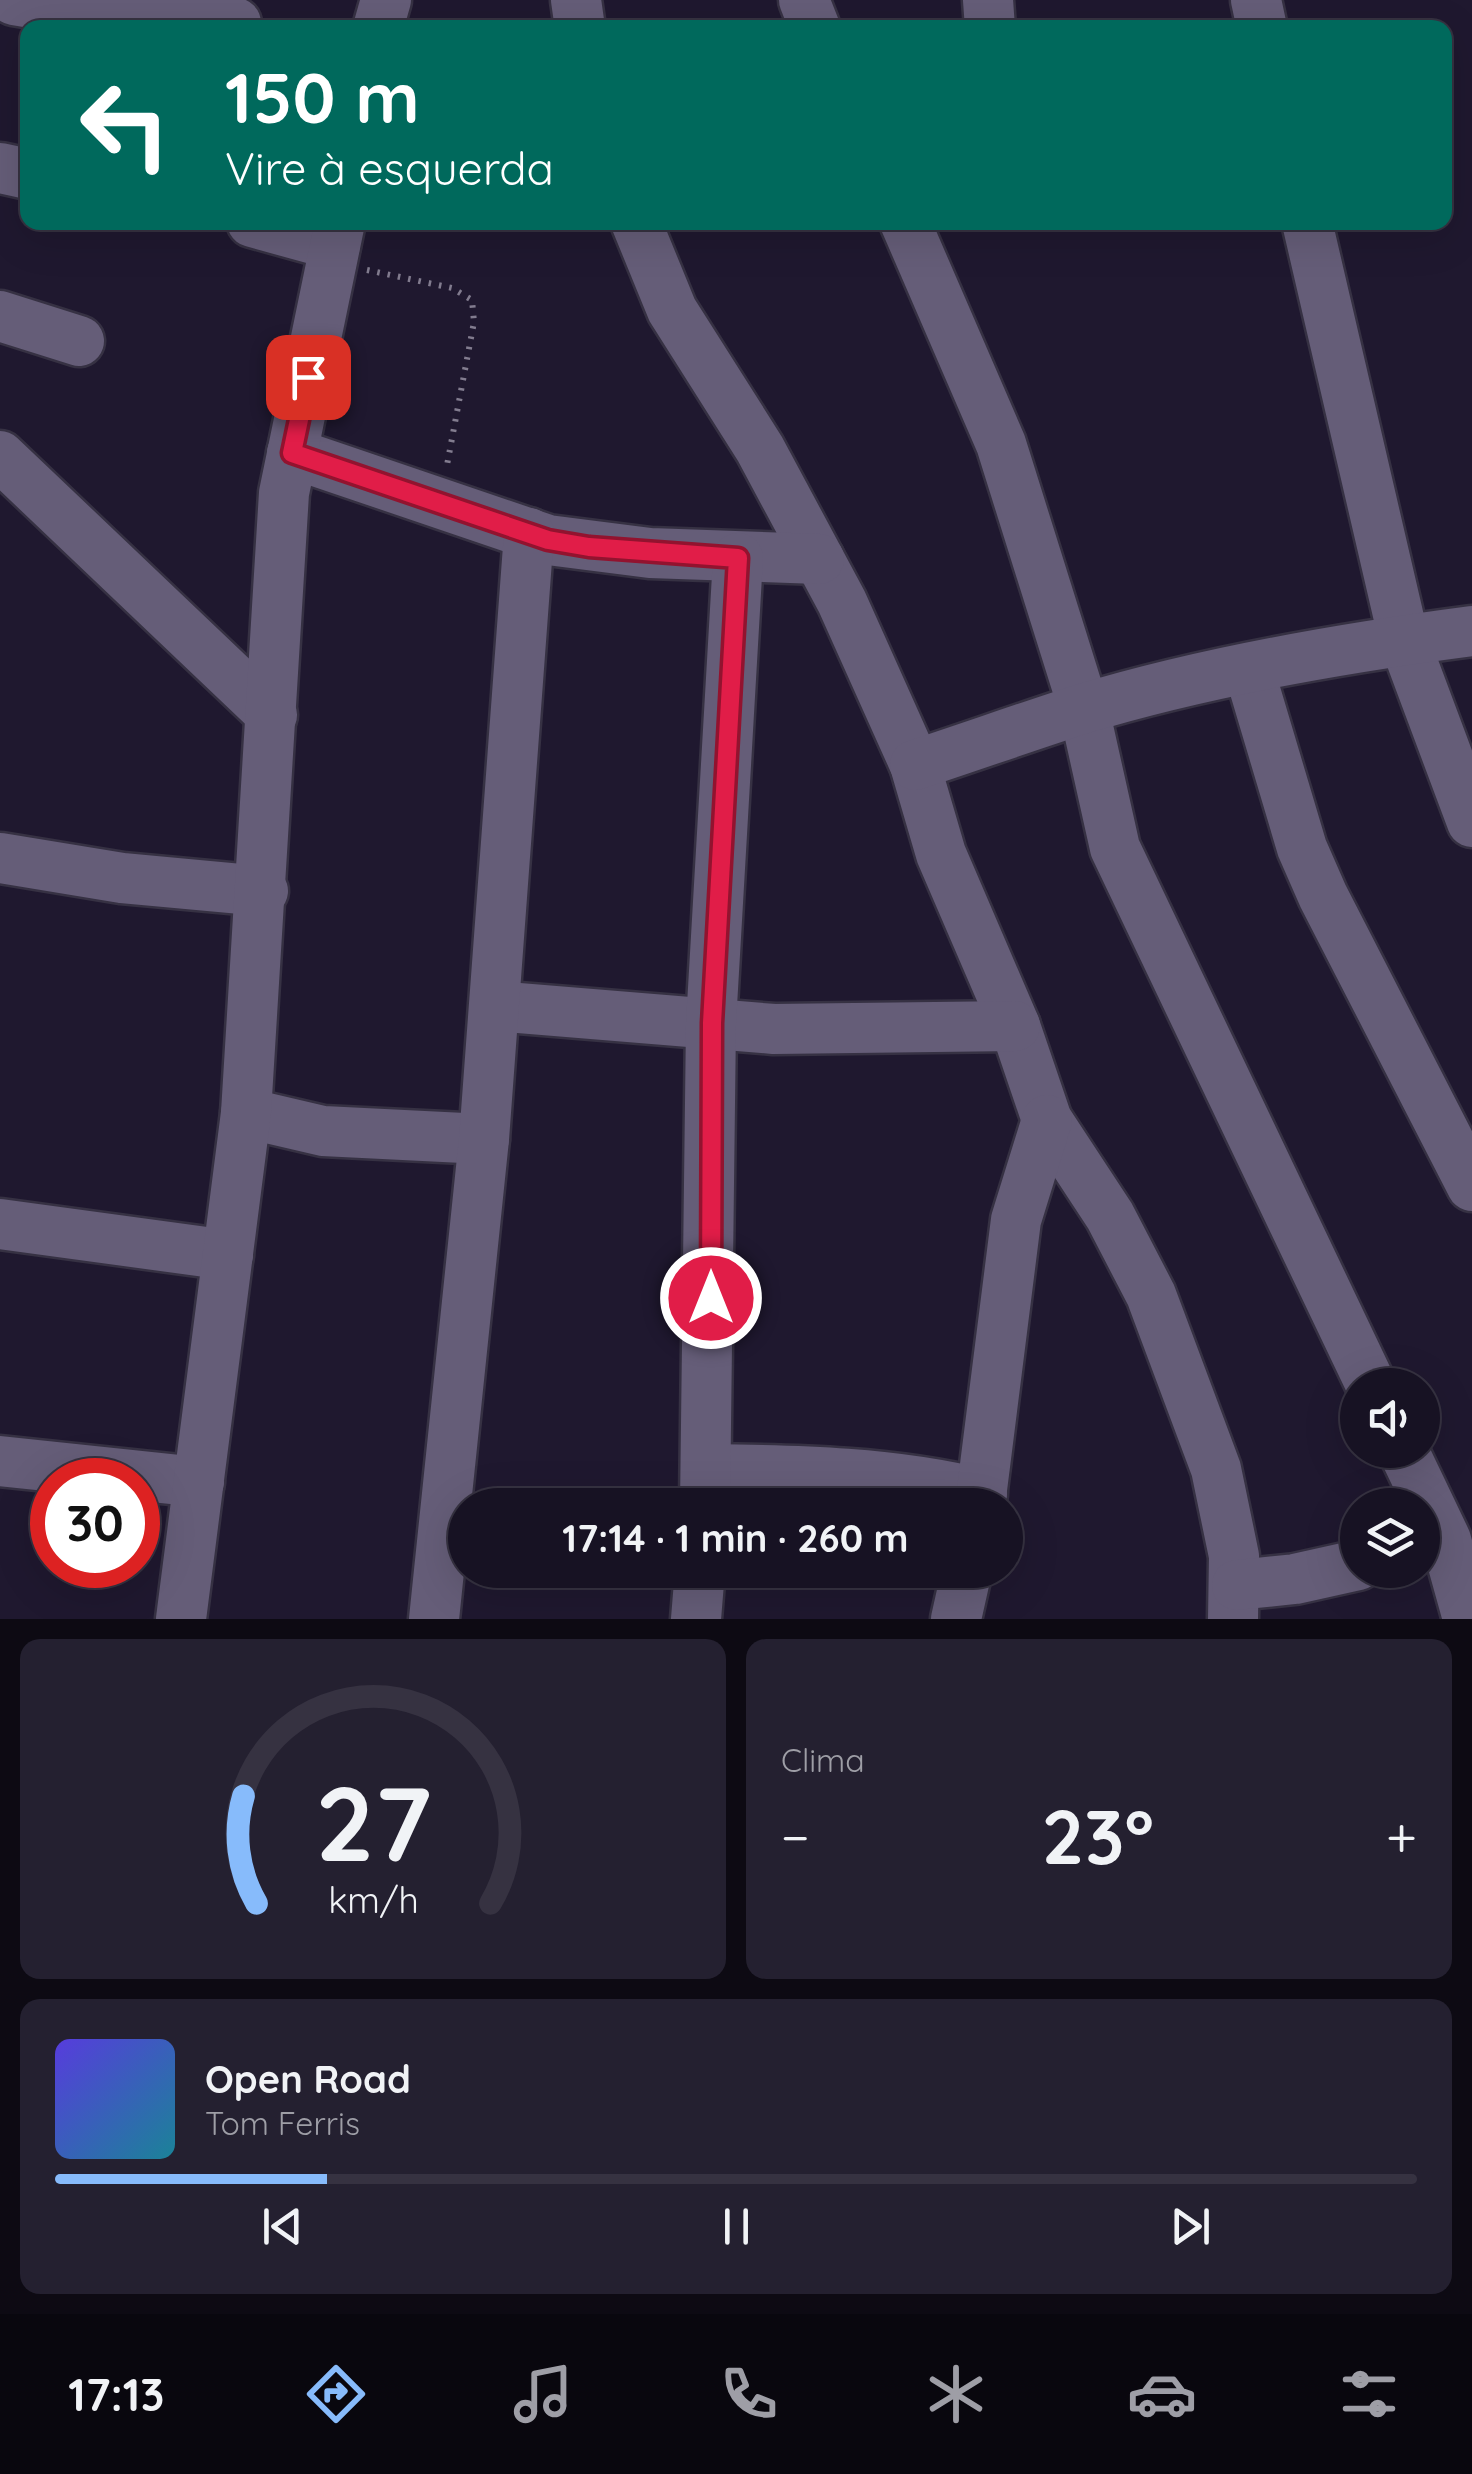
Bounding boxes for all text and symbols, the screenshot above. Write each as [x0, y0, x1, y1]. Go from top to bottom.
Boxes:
text: 150 m [225, 53, 420, 141]
icon: left [60, 60, 190, 190]
text: Vire à esquerda [225, 140, 554, 196]
pin [266, 335, 351, 420]
icon: arrive [281, 350, 336, 405]
position arrow [659, 1246, 763, 1350]
map controls [1340, 1368, 1440, 1588]
button: sound [1340, 1368, 1440, 1468]
speed limit sign: 30 [30, 1458, 160, 1588]
button: layers [1340, 1488, 1440, 1588]
text: 17:14 · 1 min · 260 m [562, 1514, 909, 1562]
text: Clima [781, 1740, 865, 1780]
text: 27 [315, 1757, 431, 1887]
text: 23° [1042, 1789, 1154, 1883]
text: − [781, 1802, 810, 1871]
text: + [1386, 1802, 1417, 1871]
text: km/h [328, 1877, 418, 1922]
text: Open Road [205, 2055, 411, 2103]
text: Tom Ferris [205, 2103, 360, 2143]
icon: previous [255, 2199, 310, 2254]
icon: pause [709, 2199, 764, 2254]
icon: next [1163, 2199, 1218, 2254]
icon: directions [301, 2359, 371, 2429]
icon: music [508, 2359, 578, 2429]
icon: phone [714, 2359, 784, 2429]
icon: climate [921, 2359, 991, 2429]
icon: car [1127, 2359, 1197, 2429]
icon: filters [1334, 2359, 1404, 2429]
text: 17:13 [68, 2366, 164, 2422]

